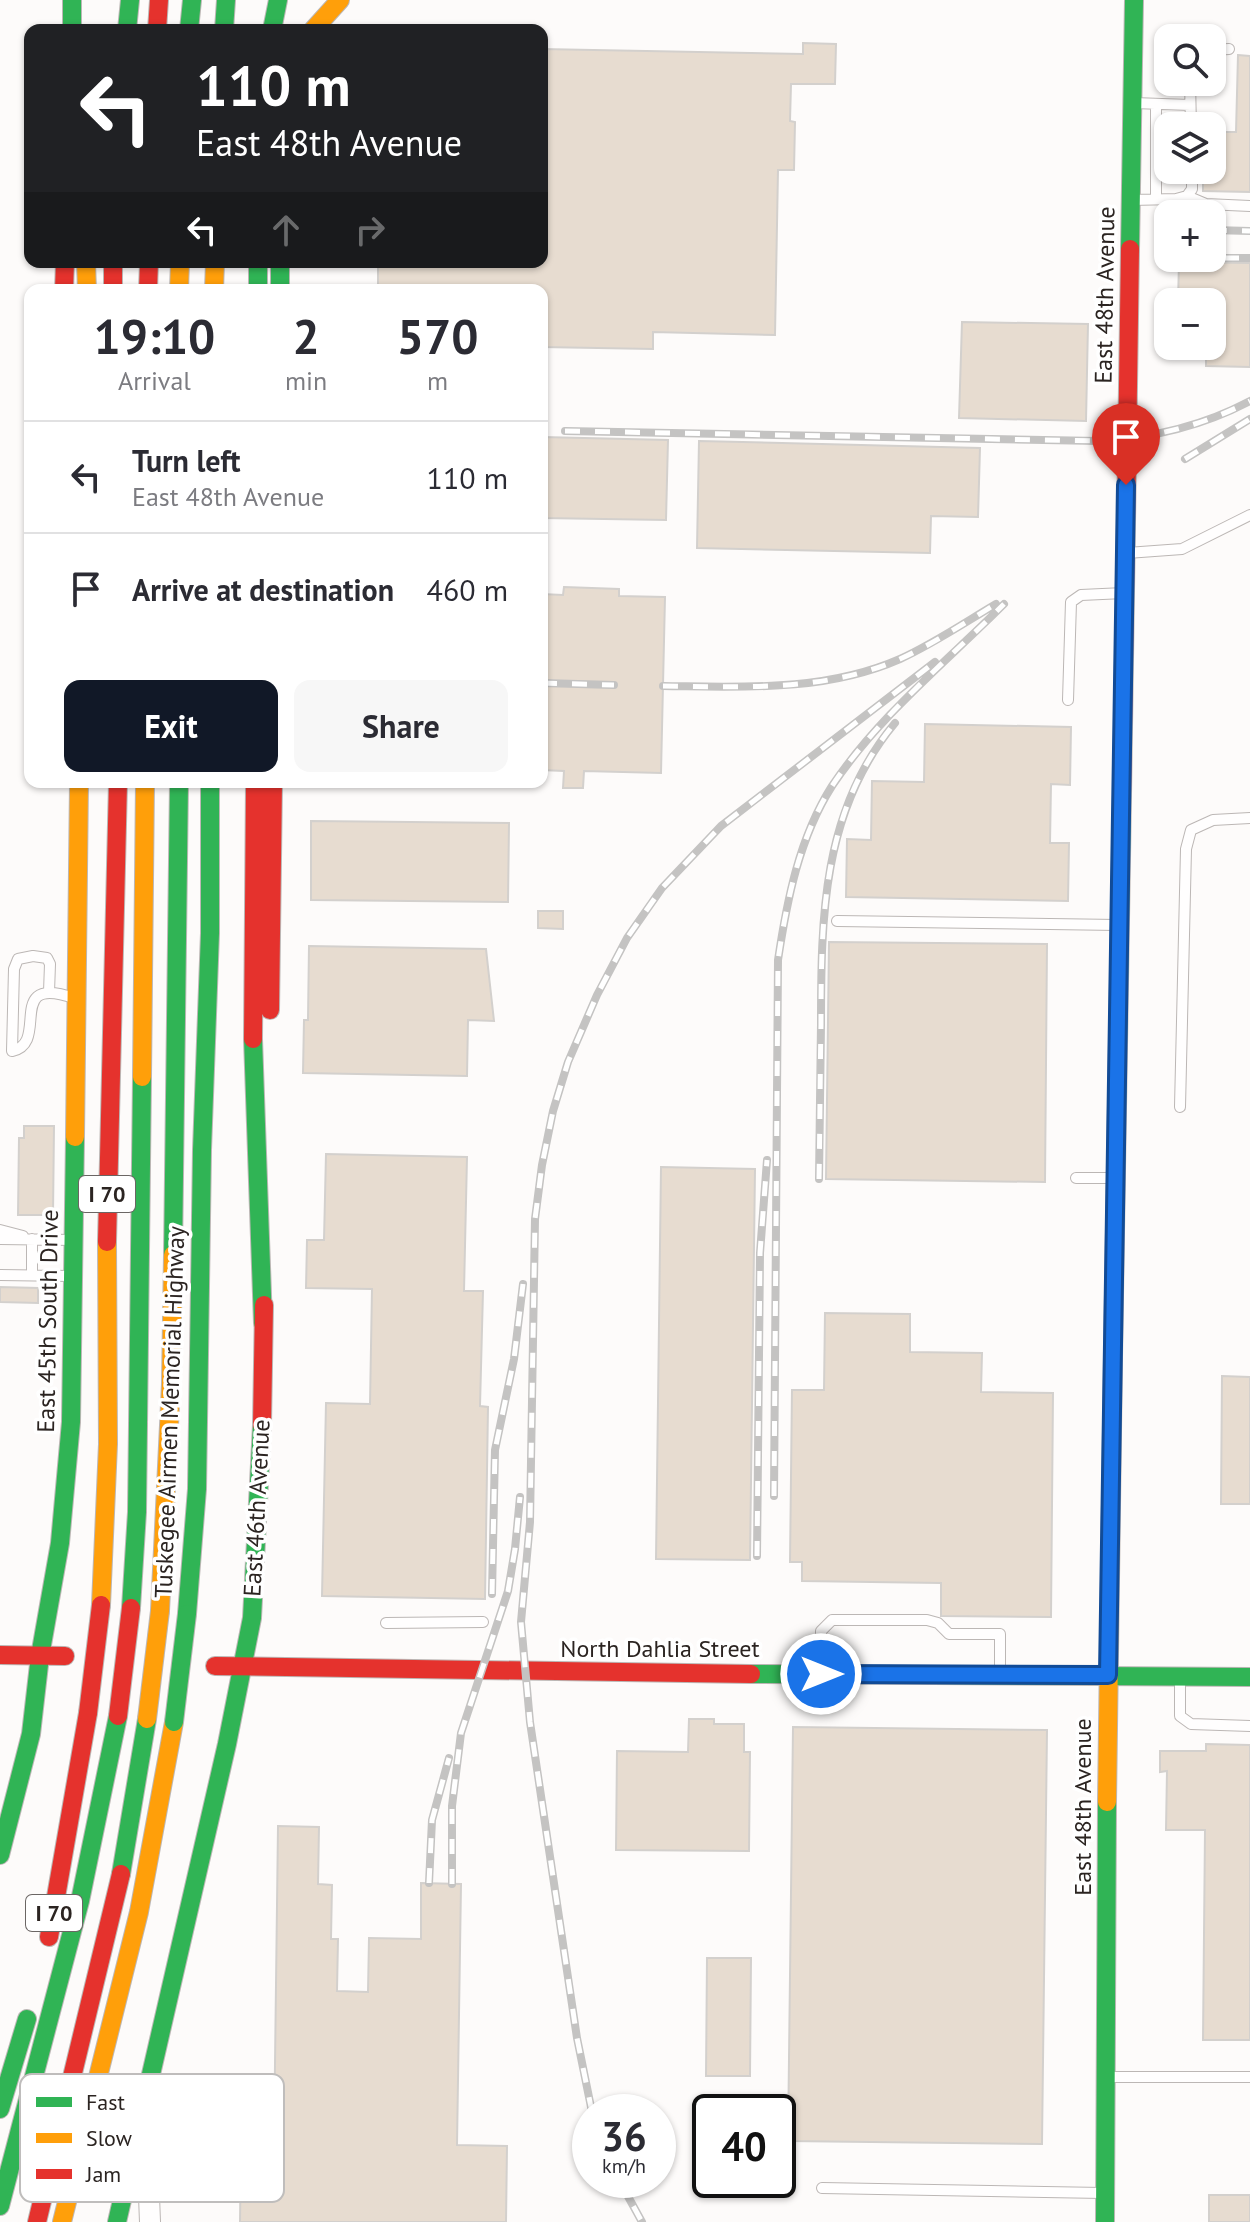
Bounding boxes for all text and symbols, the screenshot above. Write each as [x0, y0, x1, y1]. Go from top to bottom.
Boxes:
map controls [1154, 24, 1226, 360]
button: search [1154, 24, 1226, 96]
text: 110 m [196, 49, 351, 121]
icon: left [64, 56, 168, 160]
button: layers [1154, 112, 1226, 184]
text: East 48th Avenue [196, 119, 462, 166]
button: + [1154, 200, 1226, 272]
street label: East 48th Avenue [1087, 206, 1122, 384]
icon: left [180, 208, 224, 252]
icon: ahead [264, 208, 308, 252]
icon: right [348, 208, 392, 252]
button: − [1154, 288, 1226, 360]
text: 19:10 [94, 305, 215, 367]
text: 2 [292, 305, 320, 367]
text: 570 [397, 305, 478, 367]
text: Arrival [118, 364, 191, 397]
text: min [285, 364, 327, 397]
text: m [427, 364, 448, 397]
pin [1092, 403, 1160, 485]
icon: arrive [1104, 415, 1148, 459]
text: Turn left [132, 441, 240, 480]
icon: left [64, 455, 108, 499]
text: 110 m [427, 458, 508, 497]
text: East 48th Avenue [132, 480, 324, 513]
icon: arrive [64, 567, 108, 611]
text: Arrive at destination [132, 570, 394, 609]
text: 460 m [427, 570, 508, 609]
button: Exit [64, 680, 278, 772]
button: Share [294, 680, 508, 772]
road number: I 70 [79, 1176, 135, 1212]
street label: East 45th South Drive [30, 1209, 65, 1433]
street label: Tuskegee Airmen Memorial Highway [148, 1225, 191, 1599]
street label: East 46th Avenue [236, 1419, 277, 1597]
position arrow [779, 1632, 863, 1716]
street label: North Dahlia Street [560, 1633, 760, 1664]
street label: East 48th Avenue [1067, 1718, 1098, 1896]
road number: I 70 [26, 1895, 82, 1931]
legend [20, 2074, 284, 2202]
text: Fast [86, 2088, 126, 2116]
speed limit sign: 40 [692, 2094, 796, 2198]
text: 36 [601, 2110, 647, 2162]
text: Slow [86, 2124, 132, 2152]
text: km/h [602, 2153, 646, 2179]
text: Jam [85, 2160, 121, 2188]

